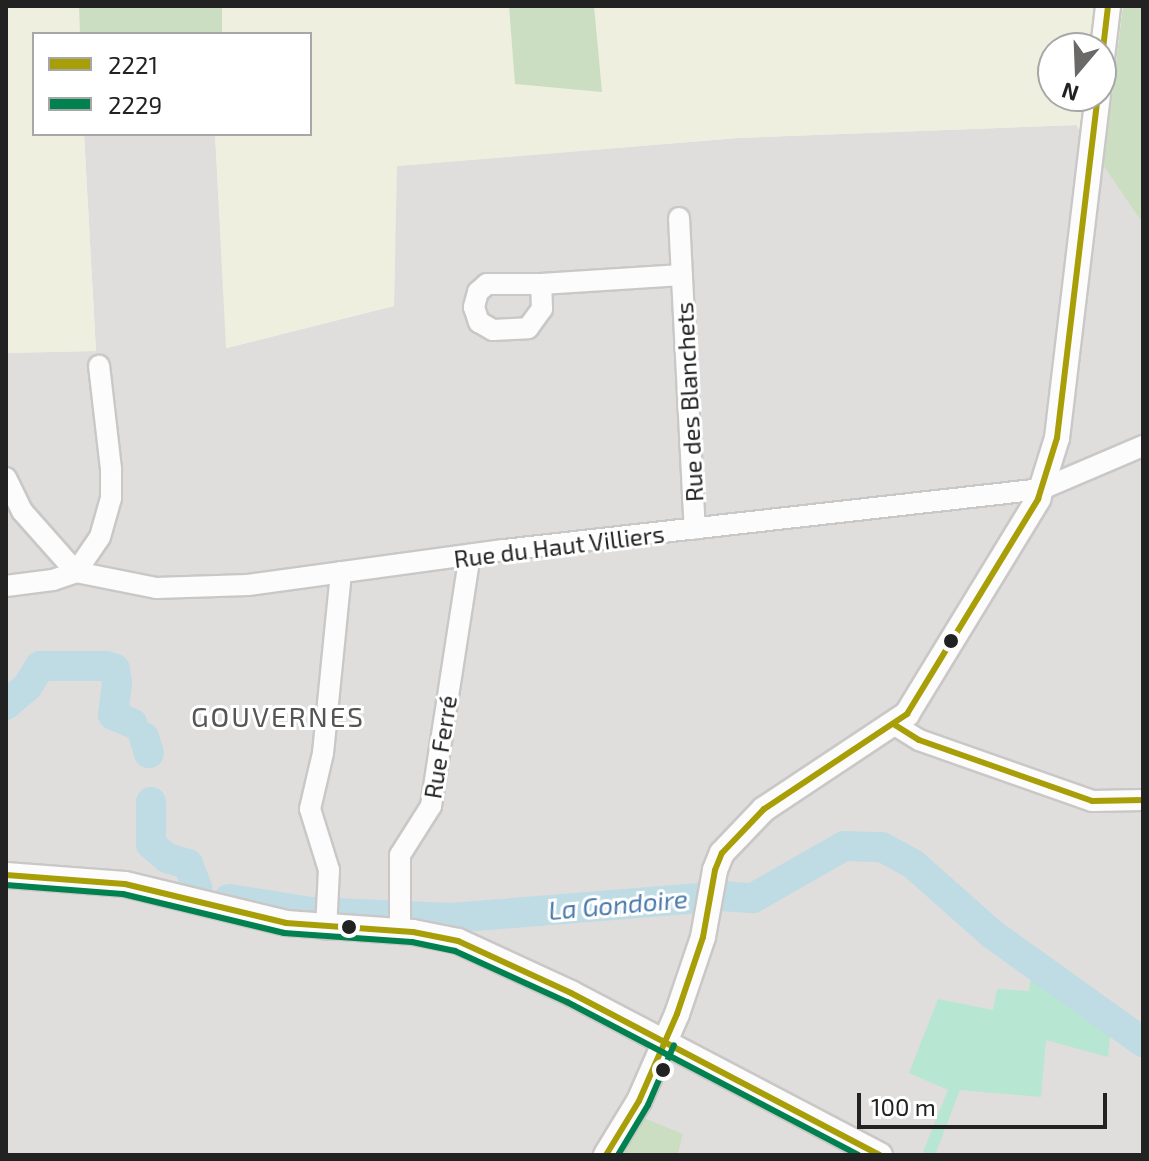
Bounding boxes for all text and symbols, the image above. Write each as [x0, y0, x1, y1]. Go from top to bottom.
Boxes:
legend [32, 32, 312, 136]
north arrow [1037, 32, 1117, 112]
text: 2221 [108, 50, 158, 79]
text: N [1058, 78, 1082, 108]
text: 2229 [108, 90, 162, 119]
street label: Rue des Blanchets [669, 301, 709, 503]
street label: Rue du Haut Villiers [452, 519, 666, 573]
unlabelled marker [943, 633, 959, 649]
street label: Rue Ferré [418, 693, 462, 801]
district label: GOUVERNES [191, 699, 365, 733]
water label: La Gondoire [547, 882, 689, 926]
unlabelled marker [341, 919, 357, 935]
unlabelled marker [655, 1062, 671, 1078]
scale bar [861, 1077, 1111, 1127]
text: 100 m [871, 1092, 936, 1121]

